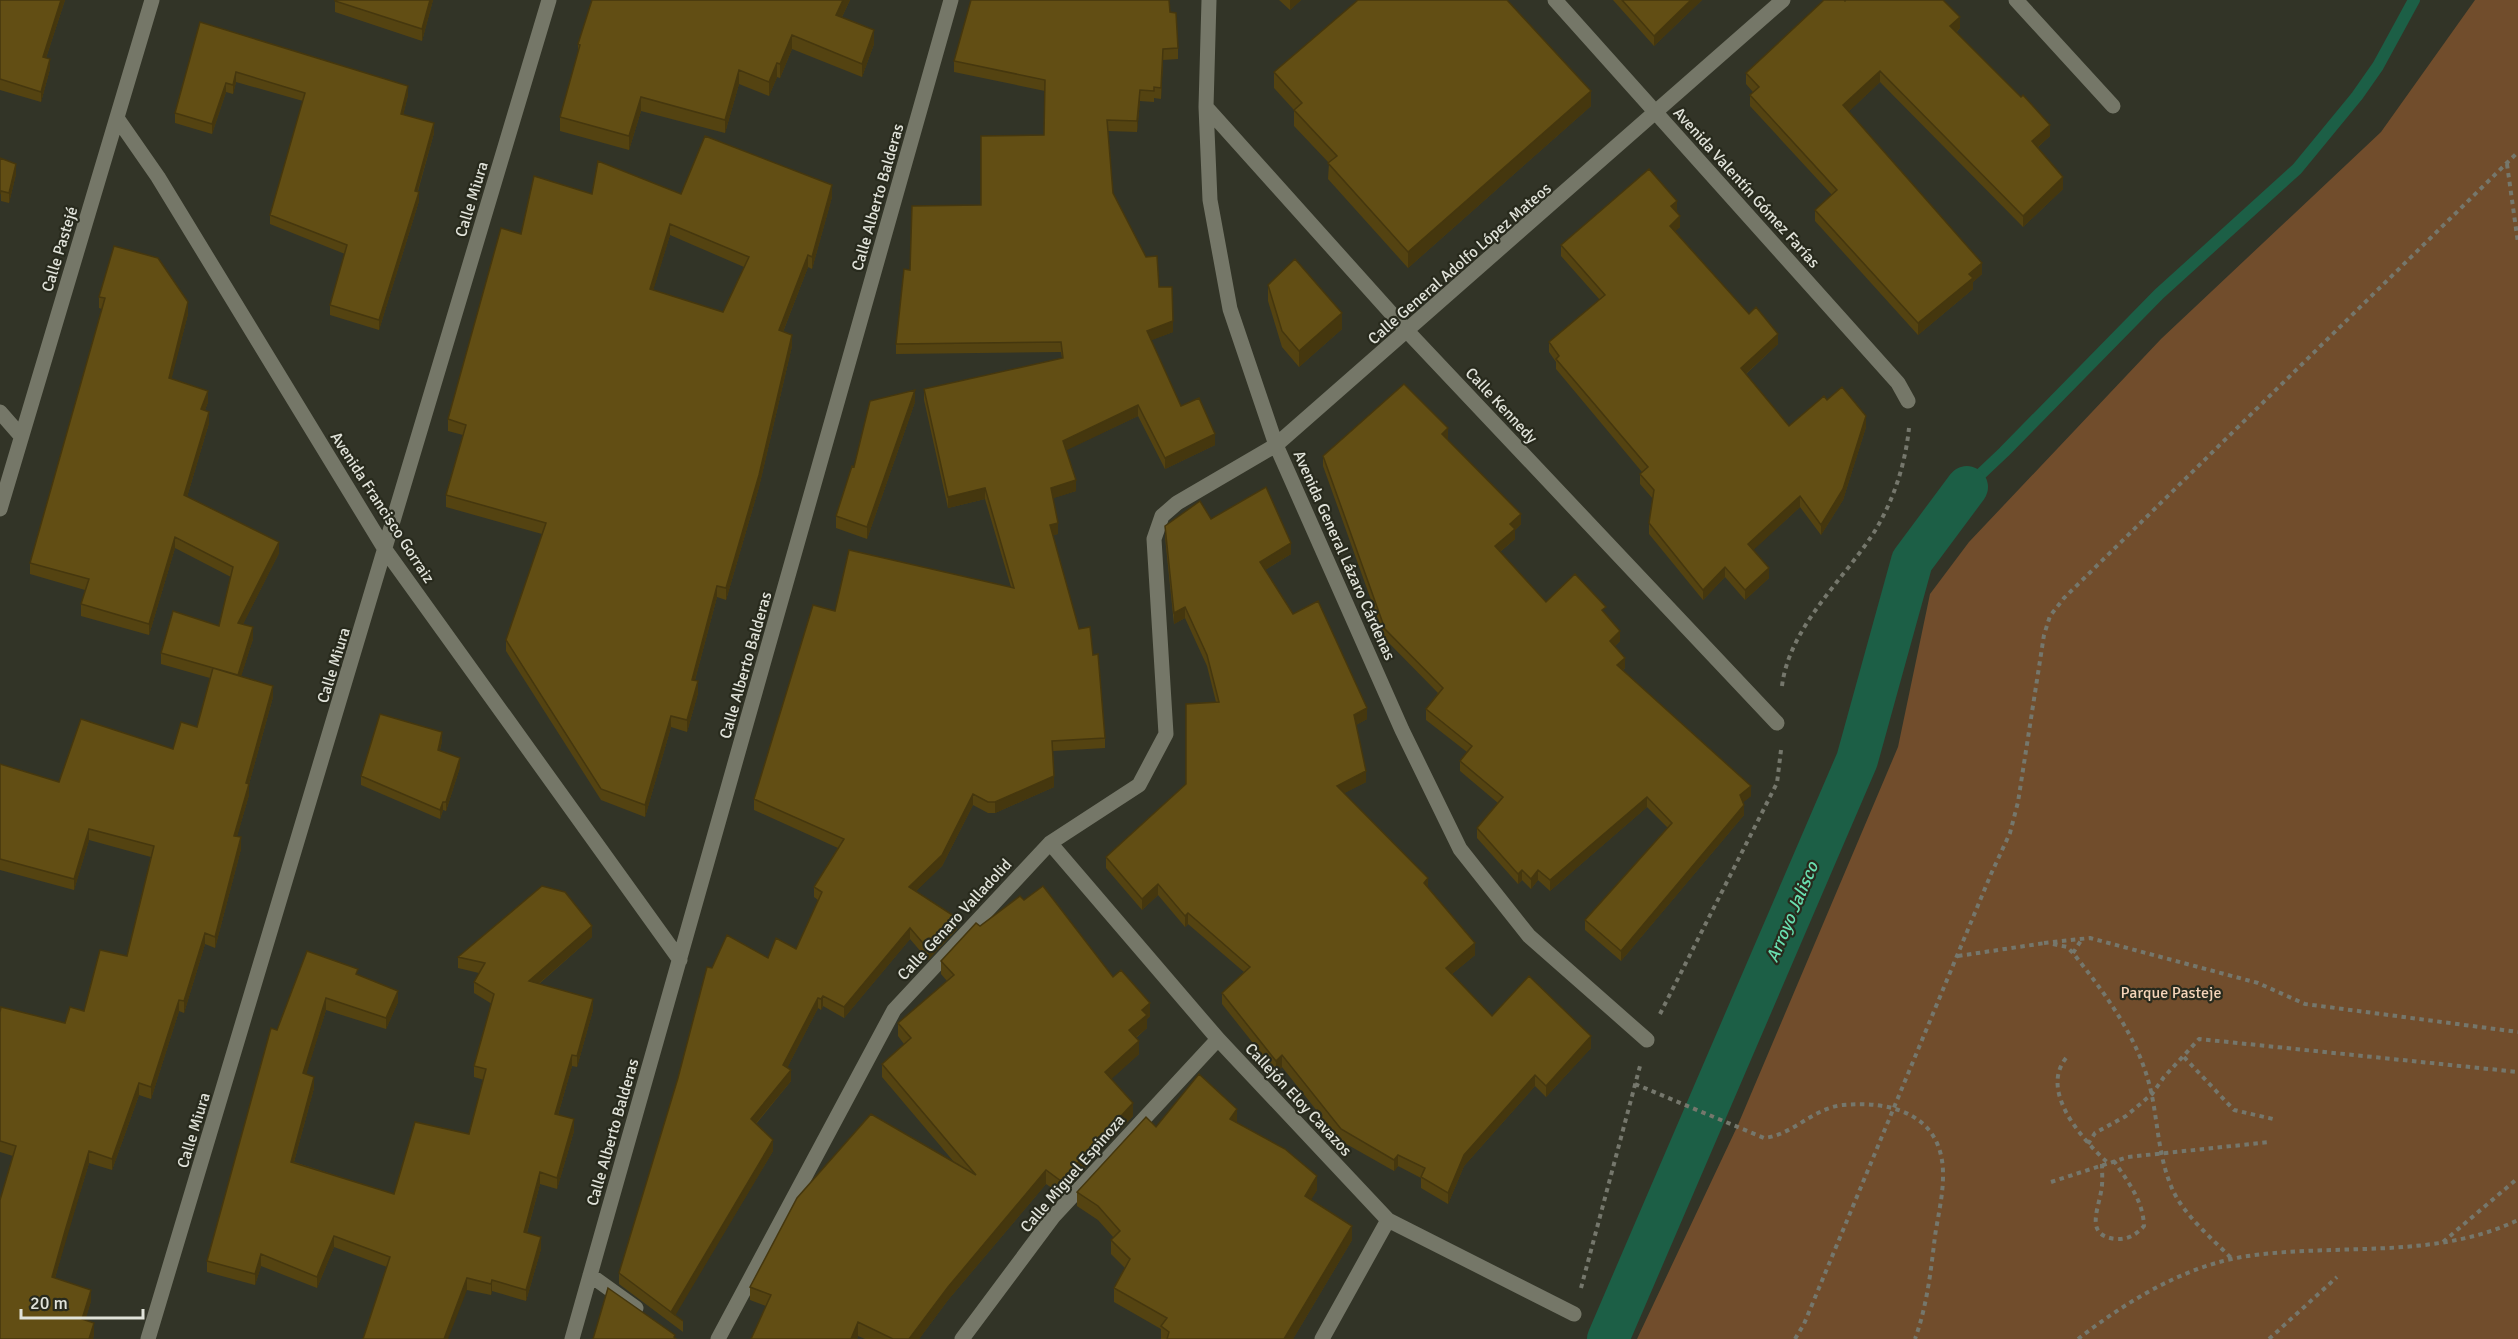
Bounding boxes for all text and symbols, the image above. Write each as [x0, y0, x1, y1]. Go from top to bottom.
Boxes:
street label: Avenida Valentín Gómez Farías [1669, 103, 1824, 272]
street label: Calle Alberto Balderas [847, 121, 909, 273]
street label: Calle Miura [451, 159, 493, 240]
street label: Calle General Adolfo López Mateos [1364, 179, 1555, 349]
street label: Calle Pastejé [38, 204, 82, 294]
street label: Calle Kennedy [1461, 363, 1542, 448]
street label: Avenida Francisco Gorraiz [326, 428, 439, 587]
street label: Avenida General Lázaro Cárdenas [1289, 447, 1400, 663]
street label: Calle Alberto Balderas [715, 589, 777, 741]
street label: Calle Miura [313, 625, 355, 706]
street label: Calle Genaro Valladolid [893, 855, 1016, 985]
water label: Arroyo Jalisco [1761, 857, 1824, 966]
park label: Parque Pasteje [2120, 983, 2222, 1003]
street label: Callejón Eloy Cavazos [1241, 1039, 1356, 1160]
street label: Calle Alberto Balderas [582, 1056, 644, 1208]
street label: Calle Miura [173, 1090, 215, 1171]
street label: Calle Miguel Espinoza [1016, 1111, 1129, 1237]
scale bar [21, 1282, 142, 1320]
text: 20 m [30, 1292, 68, 1314]

